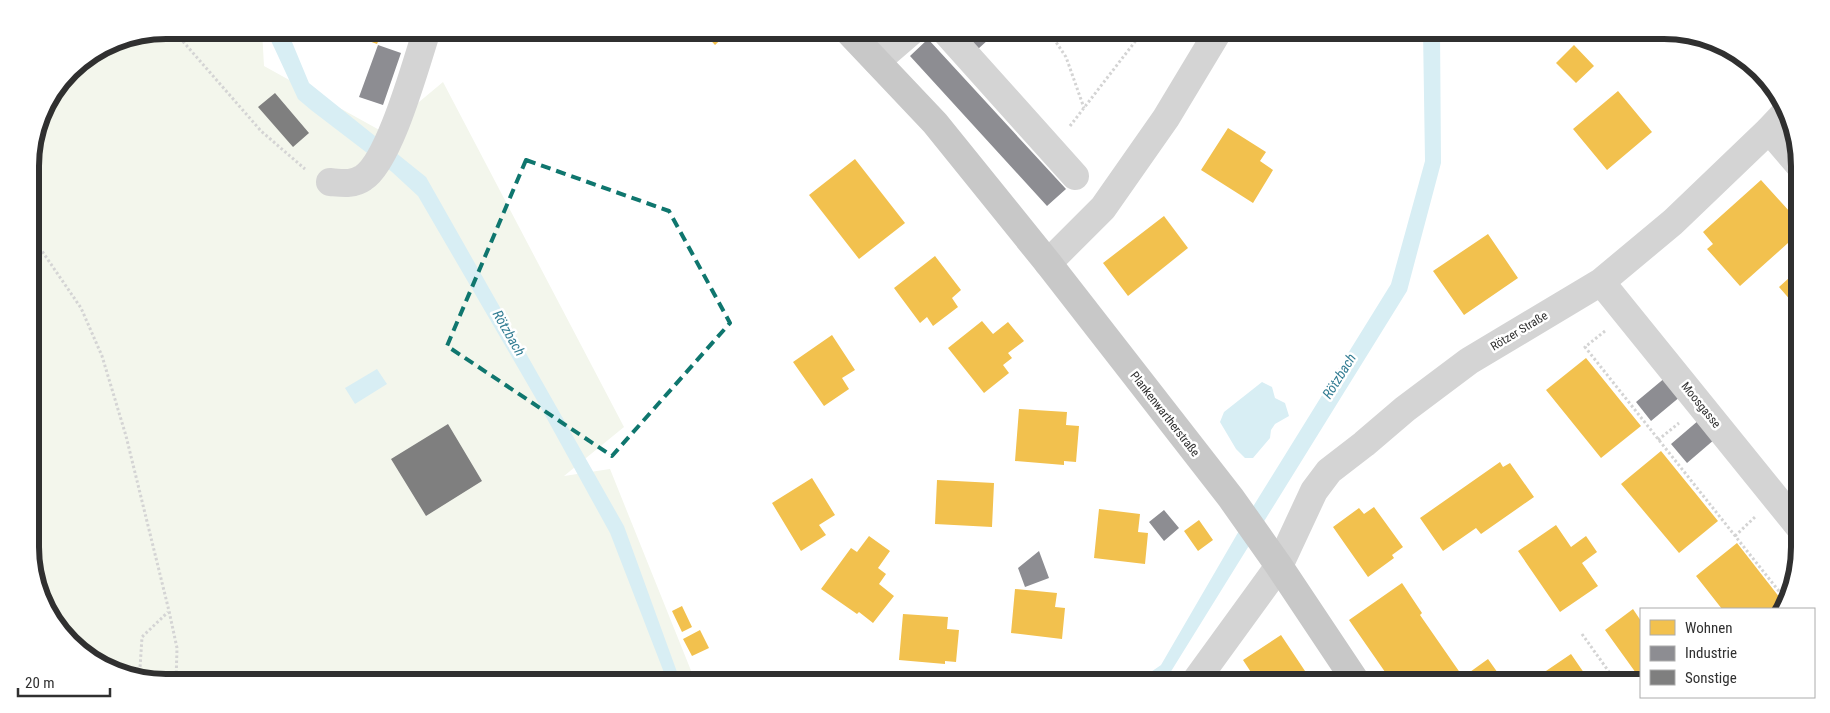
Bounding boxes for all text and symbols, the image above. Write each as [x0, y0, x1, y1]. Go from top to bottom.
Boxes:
water label: Rötzbach [490, 307, 528, 359]
street label: Rötzer Straße [1488, 308, 1550, 353]
water label: Rötzbach [1319, 351, 1359, 401]
street label: Plankenwartherstraße [1127, 369, 1203, 460]
street label: Moosgasse [1678, 379, 1724, 431]
legend [1640, 608, 1815, 698]
text: Wohnen [1685, 619, 1733, 637]
text: Industrie [1685, 644, 1737, 662]
scale bar [18, 666, 110, 698]
text: Sonstige [1685, 669, 1737, 687]
text: 20 m [25, 674, 55, 692]

